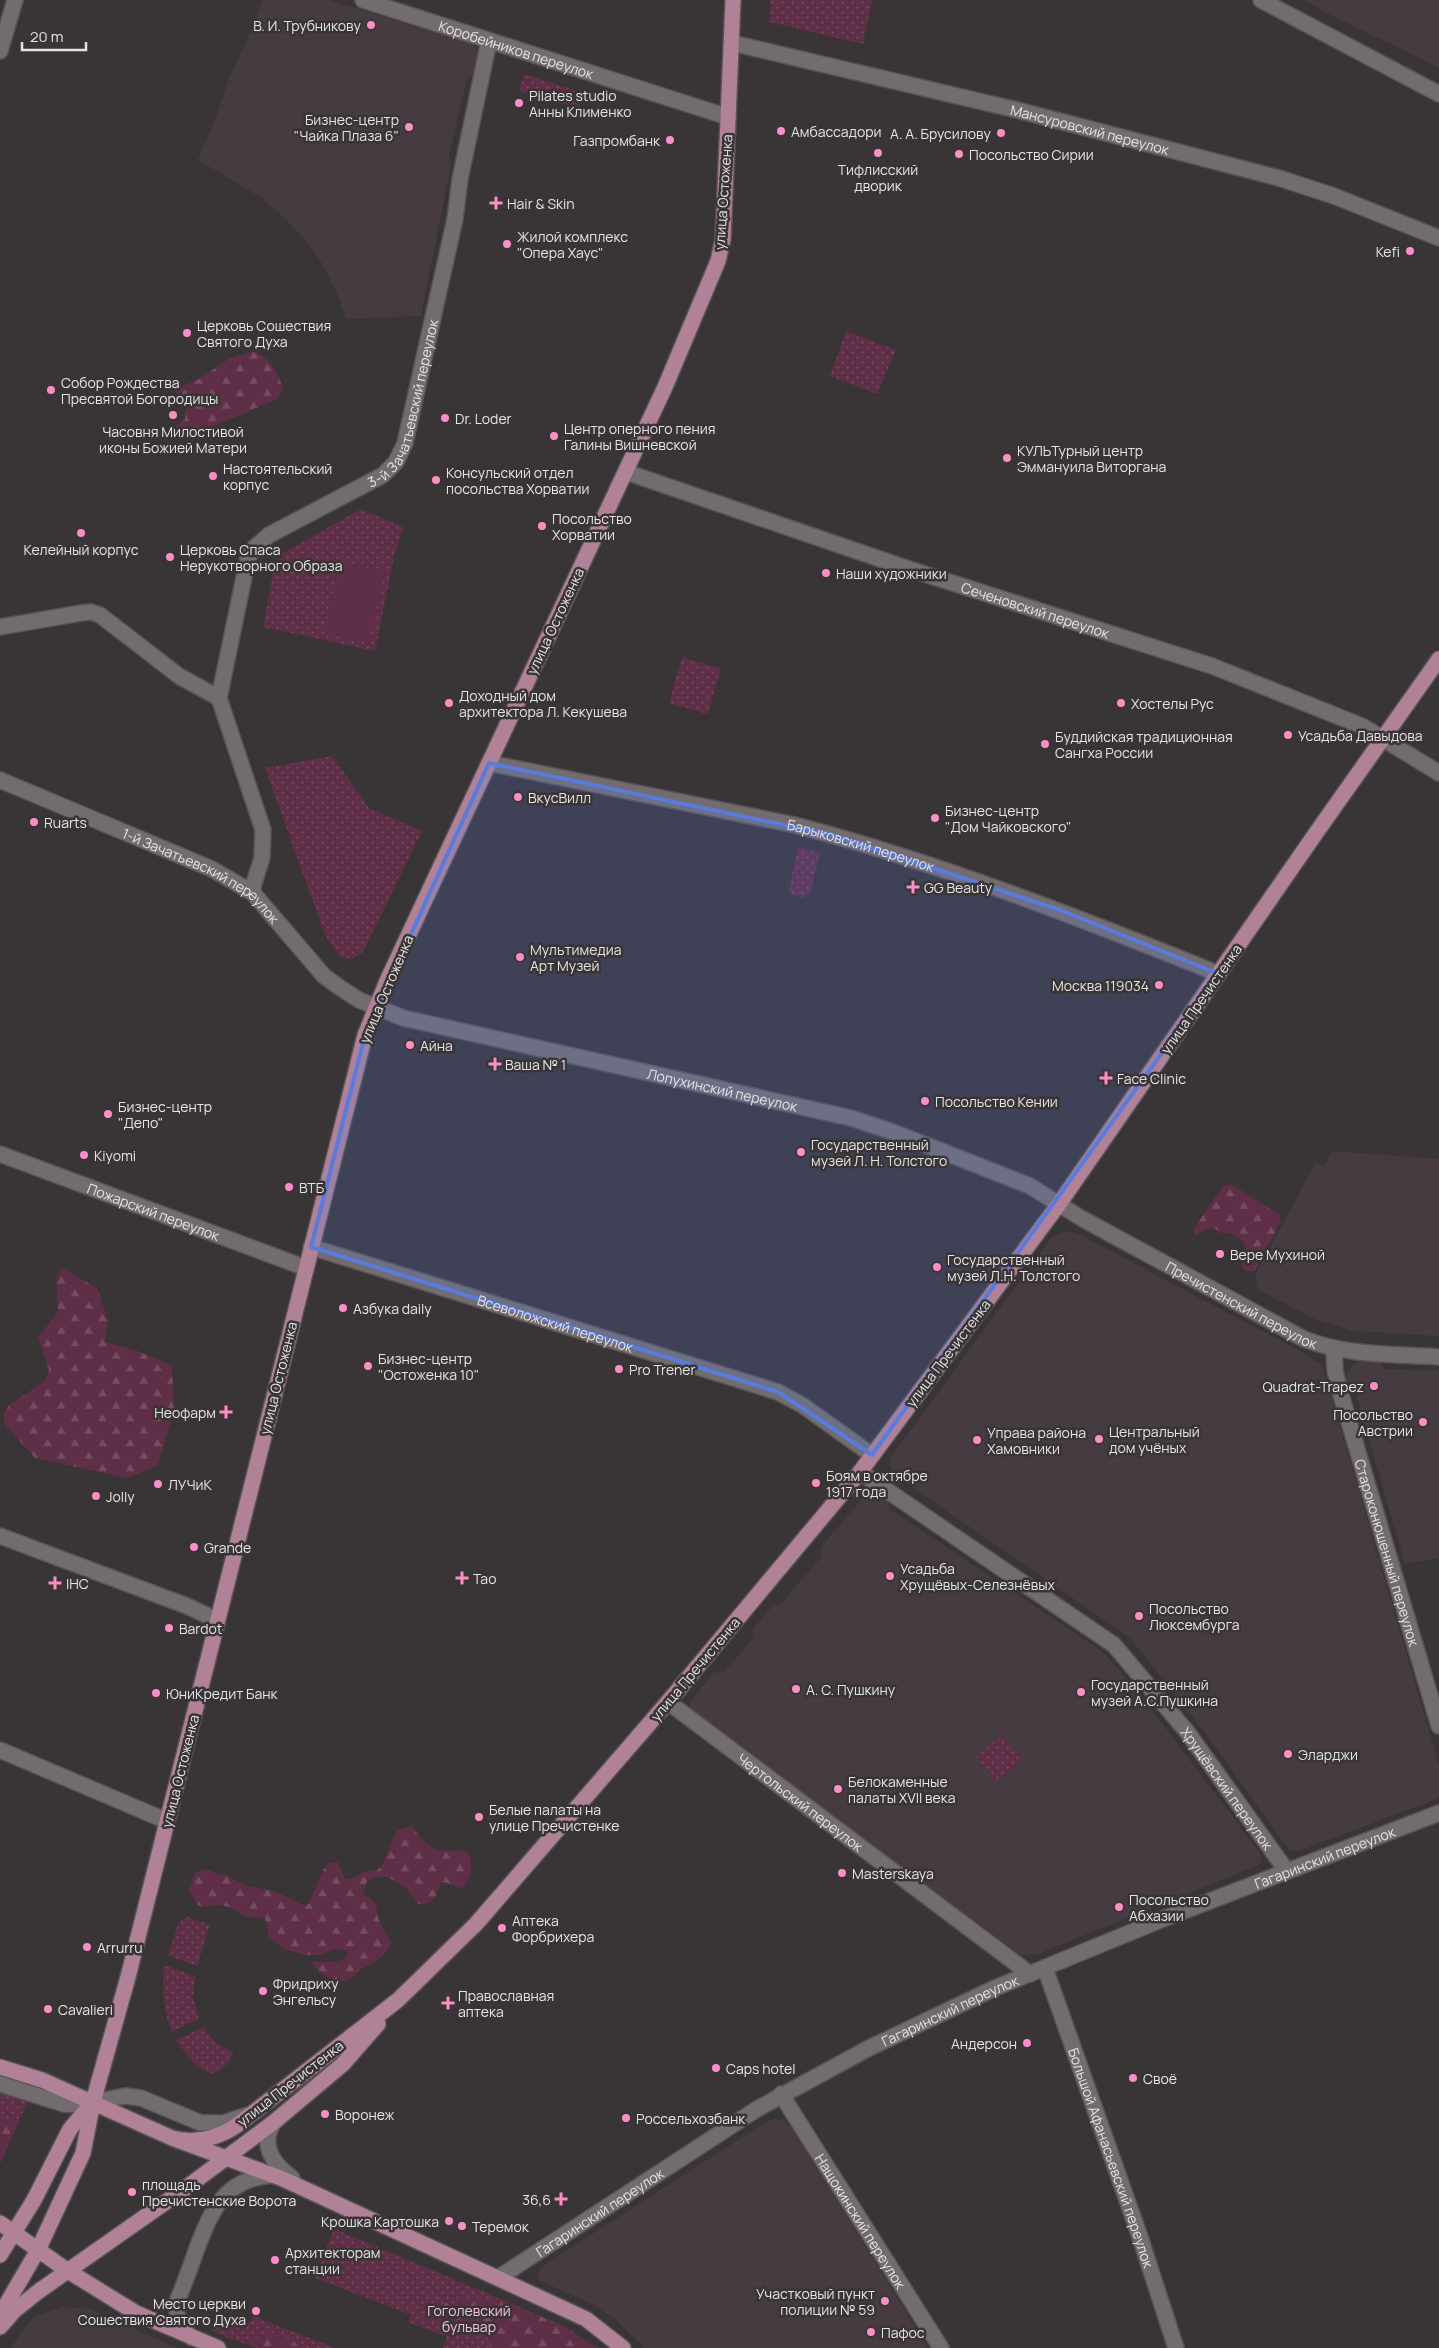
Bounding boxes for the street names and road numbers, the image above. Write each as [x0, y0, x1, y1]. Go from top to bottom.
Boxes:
street label: Коробейников переулок [437, 15, 597, 83]
street label: Мансуровский переулок [1009, 99, 1172, 159]
street label: улица Остоженка [709, 134, 737, 250]
street label: 3-й Зачатьевский переулок [364, 316, 442, 491]
street label: улица Остоженка [522, 565, 588, 677]
street label: Сеченовский переулок [959, 577, 1113, 642]
street label: Барыковский переулок [786, 814, 938, 876]
street label: 1-й Зачатьевский переулок [120, 823, 285, 928]
street label: улица Остоженка [355, 932, 417, 1046]
street label: улица Пречистенка [1156, 940, 1246, 1058]
street label: Лопухинский переулок [646, 1063, 800, 1116]
street label: Пожарский переулок [85, 1178, 223, 1245]
street label: Пречистенский переулок [1163, 1256, 1321, 1353]
street label: Всеволожский переулок [475, 1290, 637, 1356]
street label: улица Пречистенка [901, 1295, 995, 1411]
street label: улица Остоженка [255, 1320, 301, 1436]
street label: Староконюшенный переулок [1351, 1457, 1425, 1649]
street label: улица Пречистенка [646, 1613, 744, 1725]
street label: улица Остоженка [157, 1713, 203, 1829]
street label: Хрущёвский переулок [1177, 1723, 1278, 1854]
street label: Чертольский переулок [734, 1748, 868, 1856]
street label: Гагаринский переулок [1252, 1821, 1399, 1893]
street label: Гагаринский переулок [878, 1970, 1022, 2050]
street label: улица Пречистенка [233, 2036, 347, 2130]
street label: Большой Афанасьевский переулок [1064, 2045, 1159, 2271]
street label: Нащокинский переулок [811, 2150, 911, 2293]
street label: Гагаринский переулок [532, 2163, 668, 2261]

